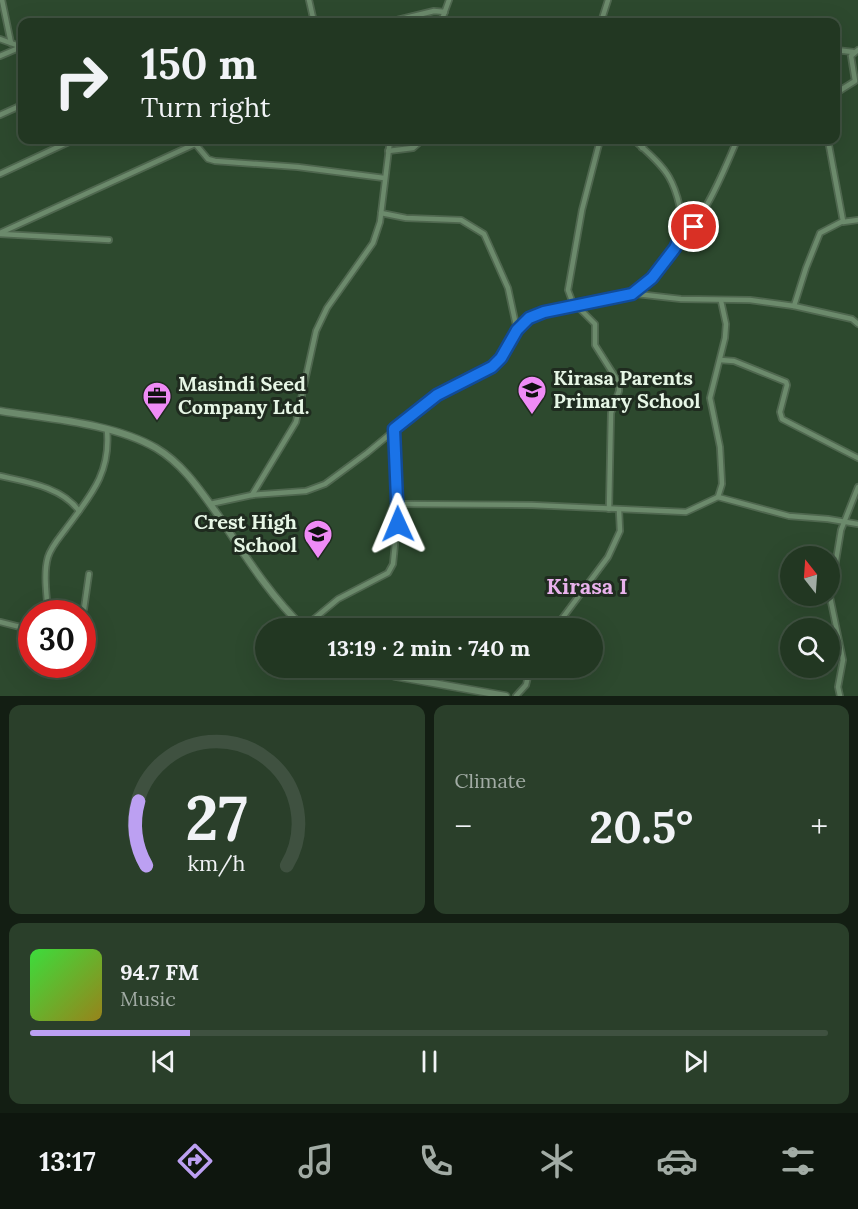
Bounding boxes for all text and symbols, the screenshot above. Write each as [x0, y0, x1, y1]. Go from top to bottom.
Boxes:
text: 150 m [141, 37, 257, 91]
icon: right [42, 42, 120, 120]
text: Turn right [141, 90, 270, 124]
pin [668, 201, 719, 252]
icon: arrive [677, 210, 710, 243]
place label: Kirasa Parents Primary School [553, 365, 700, 413]
place label: Masindi Seed Company Ltd. [178, 371, 309, 419]
school or university icon: Kirasa Parents Primary School [516, 374, 548, 416]
office icon: Masindi Seed Company Ltd. [141, 380, 173, 422]
position arrow [366, 492, 430, 556]
place label: Crest High School [194, 509, 298, 557]
school or university icon: Crest High School [302, 518, 334, 560]
north arrow [780, 546, 840, 606]
map controls [780, 546, 840, 678]
district label: Kirasa I [546, 572, 628, 600]
speed limit sign: 30 [18, 600, 96, 678]
button: search [780, 618, 840, 678]
text: 13:19 · 2 min · 740 m [328, 634, 530, 662]
text: Climate [455, 768, 526, 793]
text: 27 [185, 777, 248, 857]
text: 20.5° [589, 798, 693, 855]
text: − [455, 805, 472, 847]
text: + [810, 805, 828, 847]
text: km/h [188, 850, 246, 878]
text: 94.7 FM [120, 958, 199, 986]
text: Music [120, 986, 176, 1011]
icon: previous [147, 1045, 180, 1078]
icon: pause [413, 1045, 446, 1078]
icon: next [679, 1045, 712, 1078]
icon: directions [174, 1140, 216, 1182]
icon: music [295, 1140, 337, 1182]
icon: phone [415, 1140, 457, 1182]
icon: climate [536, 1140, 578, 1182]
icon: car [656, 1140, 698, 1182]
icon: filters [777, 1140, 819, 1182]
text: 13:17 [39, 1144, 96, 1178]

